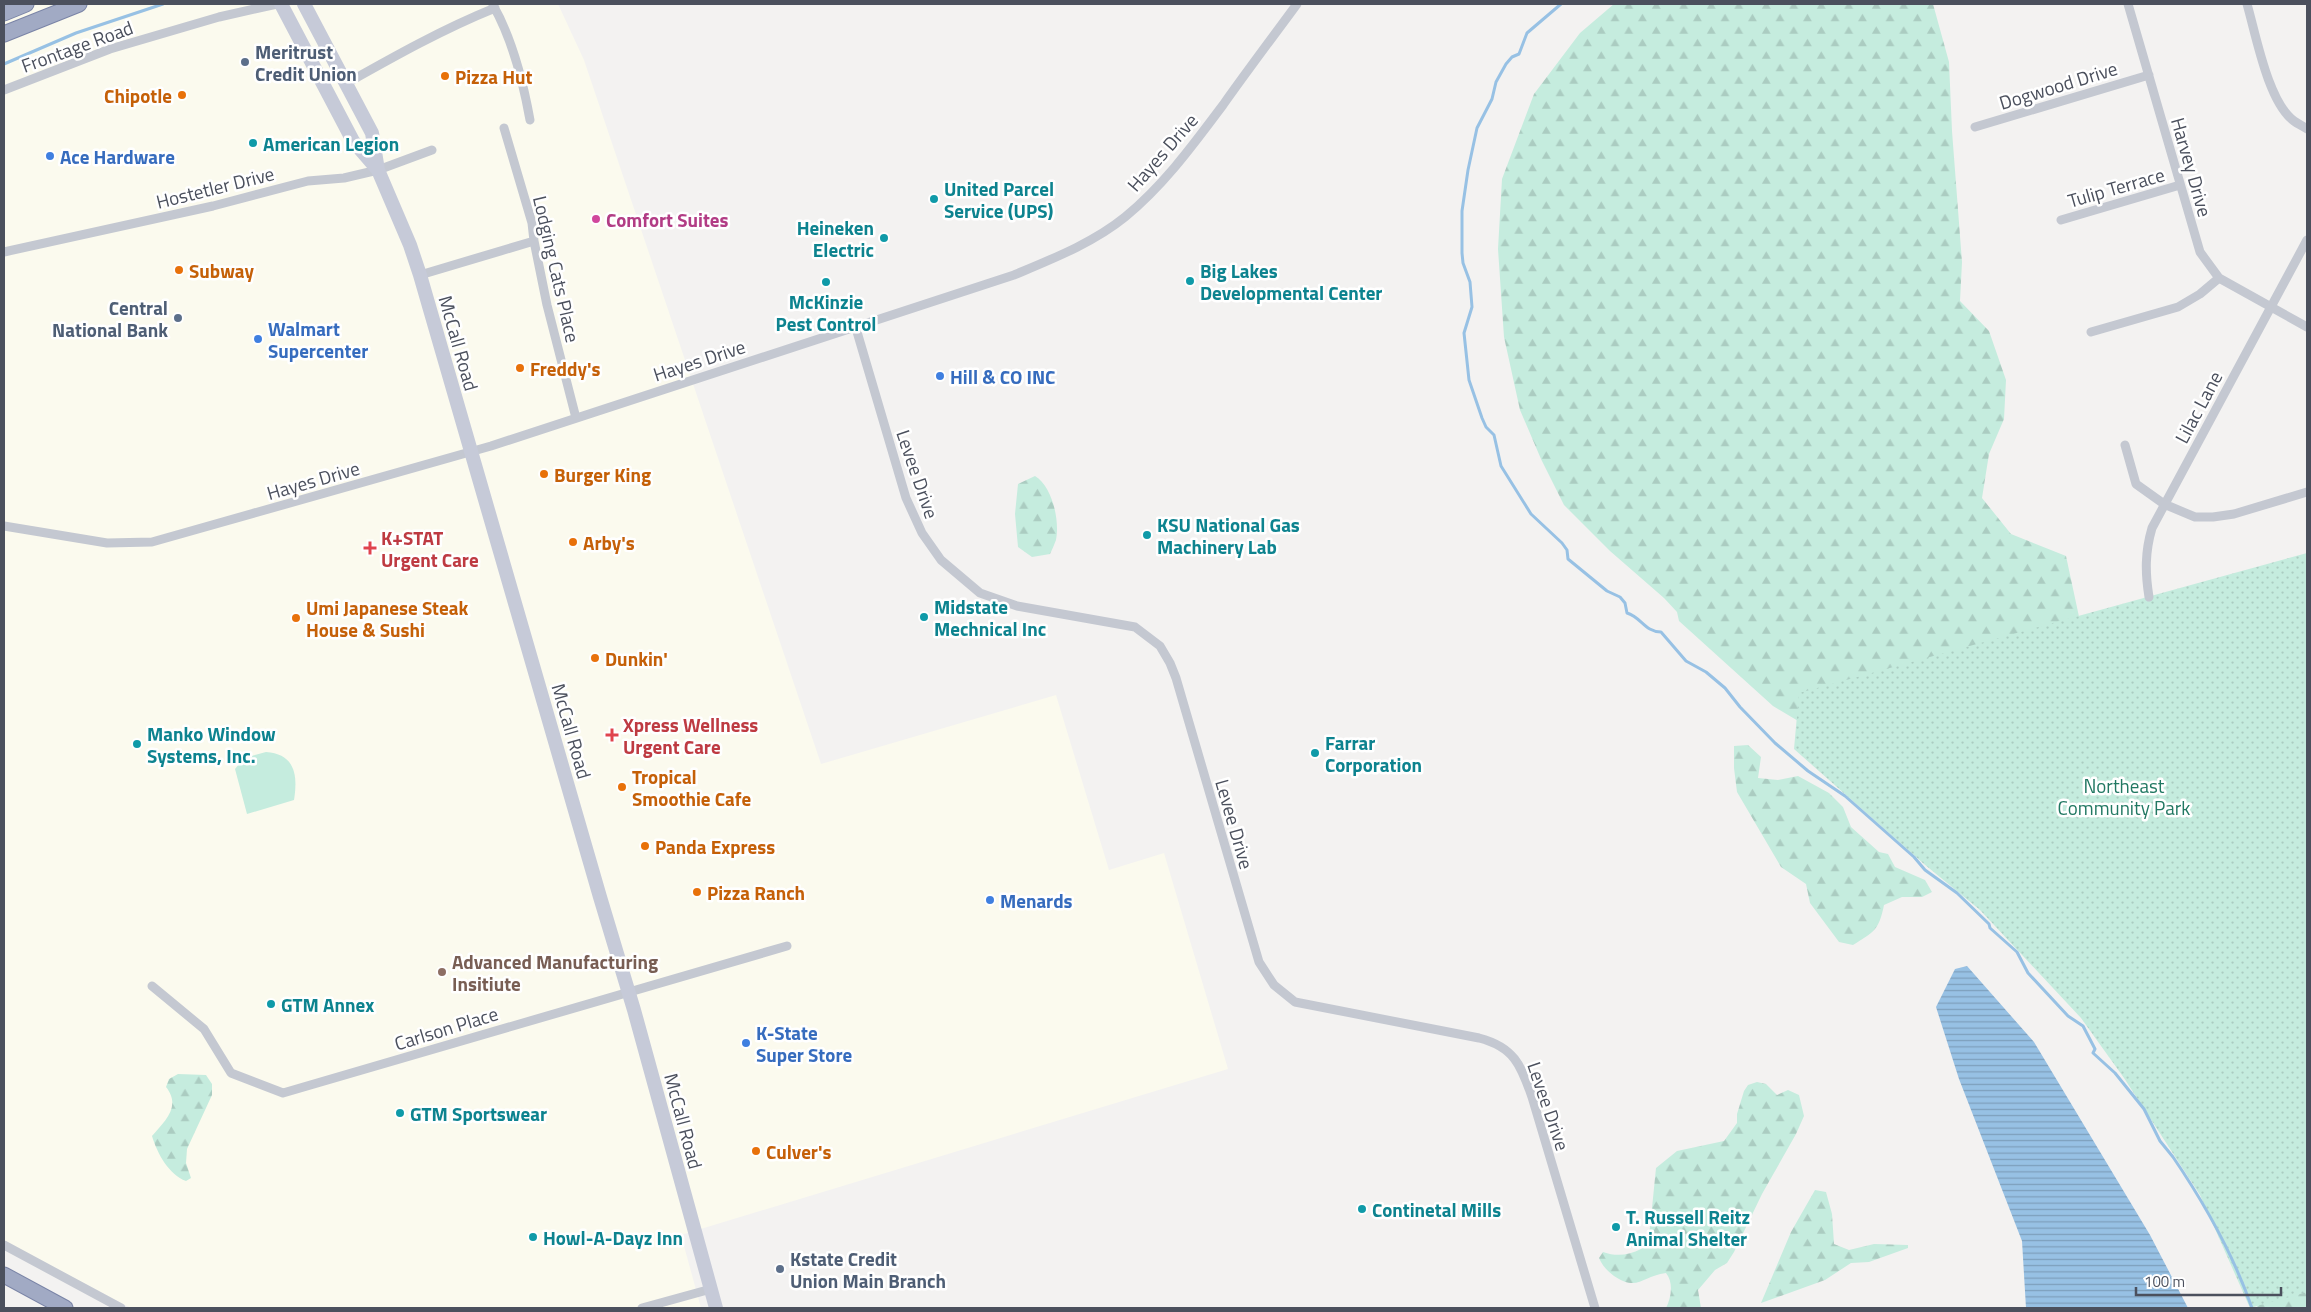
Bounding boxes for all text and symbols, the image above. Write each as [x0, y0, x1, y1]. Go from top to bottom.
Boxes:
street label: Frontage Road [17, 12, 137, 80]
place label: Meritrust Credit Union [255, 37, 357, 88]
street label: Dogwood Drive [1995, 53, 2121, 117]
marker: Meritrust Credit Union [239, 56, 251, 68]
place label: Pizza Hut [455, 62, 533, 91]
marker: Pizza Hut [439, 70, 451, 82]
place label: Chipotle [104, 81, 172, 110]
marker: Chipotle [176, 89, 188, 101]
street label: Hayes Drive [1120, 106, 1204, 198]
street label: Harvey Drive [2164, 114, 2220, 220]
place label: American Legion [263, 129, 399, 158]
marker: American Legion [247, 137, 259, 149]
place label: Ace Hardware [60, 142, 175, 171]
marker: Ace Hardware [44, 150, 56, 162]
street label: Hostetler Drive [153, 158, 277, 216]
street label: Tulip Terrace [2064, 159, 2168, 215]
place label: United Parcel Service (UPS) [944, 174, 1054, 225]
street label: Lodging Cats Place [526, 193, 588, 345]
marker: United Parcel Service (UPS) [928, 193, 940, 205]
place label: Comfort Suites [606, 205, 729, 234]
marker: Comfort Suites [590, 213, 602, 225]
place label: Heineken Electric [797, 213, 874, 264]
marker: Heineken Electric [878, 232, 890, 244]
place label: Subway [189, 256, 254, 285]
place label: Big Lakes Developmental Center [1200, 256, 1382, 307]
marker: Subway [173, 264, 185, 276]
marker: Big Lakes Developmental Center [1184, 275, 1196, 287]
marker: McKinzie Pest Control [820, 276, 832, 288]
place label: McKinzie Pest Control [776, 287, 876, 338]
street label: McCall Road [432, 292, 486, 394]
place label: Central National Bank [52, 293, 168, 344]
marker: Central National Bank [172, 312, 184, 324]
place label: Walmart Supercenter [268, 314, 368, 365]
street label: Hayes Drive [649, 331, 749, 389]
marker: Walmart Supercenter [252, 333, 264, 345]
place label: Freddy's [530, 354, 600, 383]
marker: Freddy's [514, 362, 526, 374]
place label: Hill & CO INC [950, 362, 1055, 391]
street label: Lilac Lane [2167, 366, 2229, 448]
marker: Hill & CO INC [934, 370, 946, 382]
street label: Levee Drive [889, 426, 947, 522]
street label: Hayes Drive [263, 453, 363, 507]
place label: Burger King [554, 460, 651, 489]
marker: Burger King [538, 468, 550, 480]
place label: KSU National Gas Machinery Lab [1157, 510, 1300, 561]
place label: K+STAT Urgent Care [381, 523, 479, 574]
place label: Arby's [583, 528, 635, 557]
marker: KSU National Gas Machinery Lab [1141, 529, 1153, 541]
marker: Arby's [567, 536, 579, 548]
marker: K+STAT Urgent Care [363, 541, 377, 555]
place label: Midstate Mechnical Inc [934, 592, 1046, 643]
place label: Umi Japanese Steak House & Sushi [306, 593, 468, 644]
marker: Midstate Mechnical Inc [918, 611, 930, 623]
marker: Umi Japanese Steak House & Sushi [290, 612, 302, 624]
place label: Dunkin' [605, 644, 668, 673]
marker: Dunkin' [589, 652, 601, 664]
street label: McCall Road [545, 680, 599, 782]
place label: Xpress Wellness Urgent Care [623, 710, 758, 761]
place label: Manko Window Systems, Inc. [147, 719, 276, 770]
marker: Xpress Wellness Urgent Care [605, 728, 619, 742]
place label: Farrar Corporation [1325, 728, 1422, 779]
marker: Manko Window Systems, Inc. [131, 738, 143, 750]
marker: Farrar Corporation [1309, 747, 1321, 759]
place label: Tropical Smoothie Cafe [632, 762, 751, 813]
park label: Northeast Community Park [2058, 771, 2190, 822]
street label: Levee Drive [1208, 776, 1262, 872]
marker: Tropical Smoothie Cafe [616, 781, 628, 793]
place label: Panda Express [655, 832, 775, 861]
marker: Panda Express [639, 840, 651, 852]
place label: Pizza Ranch [707, 878, 805, 907]
marker: Pizza Ranch [691, 886, 703, 898]
place label: Menards [1000, 886, 1073, 915]
marker: Menards [984, 894, 996, 906]
place label: Advanced Manufacturing Insitiute [452, 947, 658, 998]
marker: Advanced Manufacturing Insitiute [436, 966, 448, 978]
place label: GTM Annex [281, 990, 374, 1019]
marker: GTM Annex [265, 998, 277, 1010]
street label: Carlson Place [391, 998, 501, 1058]
place label: K-State Super Store [756, 1018, 852, 1069]
marker: K-State Super Store [740, 1037, 752, 1049]
street label: Levee Drive [1520, 1058, 1578, 1154]
street label: McCall Road [657, 1070, 711, 1172]
place label: GTM Sportswear [410, 1099, 547, 1128]
marker: GTM Sportswear [394, 1107, 406, 1119]
place label: Culver's [766, 1137, 831, 1166]
marker: Culver's [750, 1145, 762, 1157]
place label: Continetal Mills [1372, 1195, 1501, 1224]
place label: T. Russell Reitz Animal Shelter [1626, 1202, 1750, 1253]
marker: Continetal Mills [1356, 1203, 1368, 1215]
marker: T. Russell Reitz Animal Shelter [1610, 1221, 1622, 1233]
place label: Howl-A-Dayz Inn [543, 1223, 683, 1252]
marker: Howl-A-Dayz Inn [527, 1231, 539, 1243]
place label: Kstate Credit Union Main Branch [790, 1244, 946, 1295]
marker: Kstate Credit Union Main Branch [774, 1263, 786, 1275]
scale bar [2136, 1264, 2281, 1296]
text: 100 m [2144, 1270, 2185, 1293]

